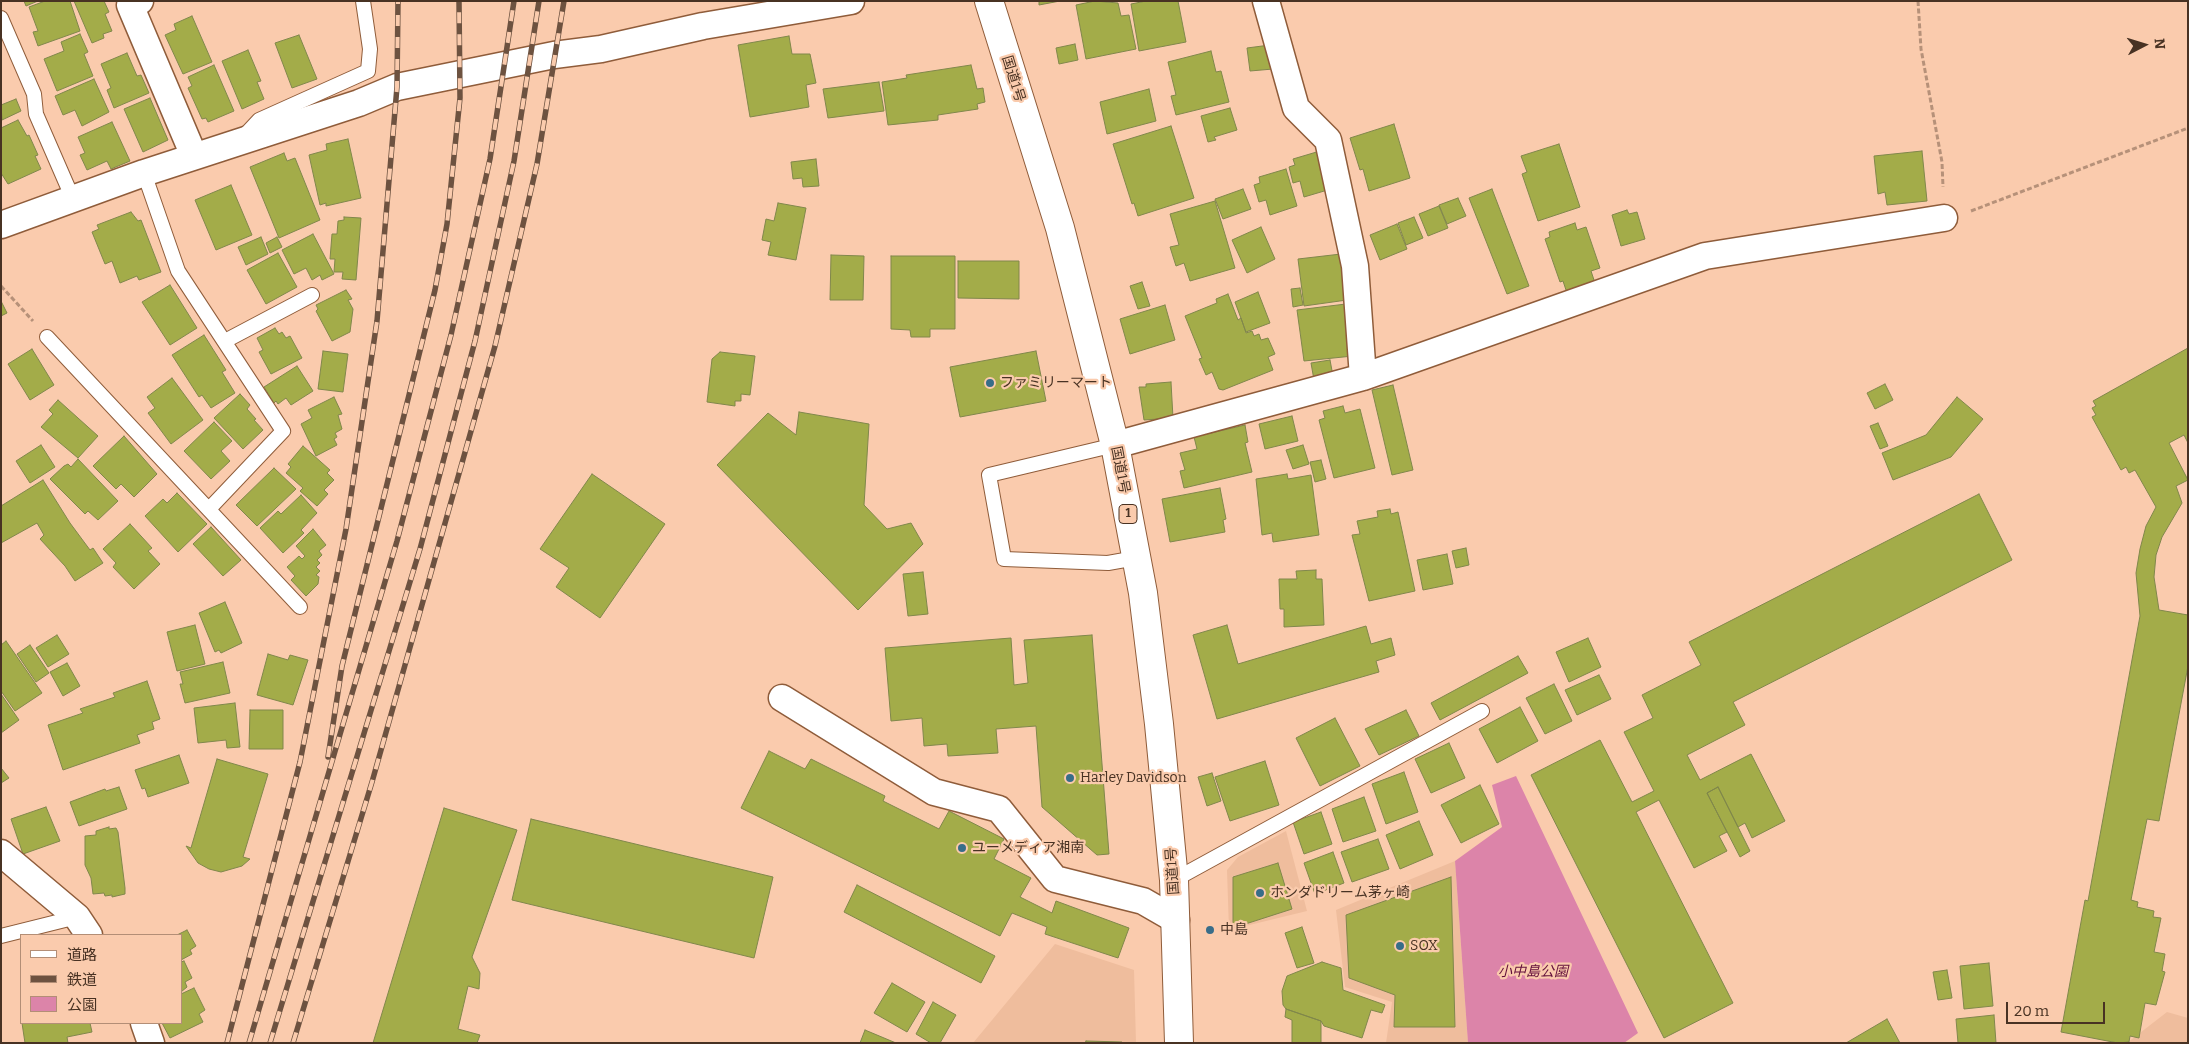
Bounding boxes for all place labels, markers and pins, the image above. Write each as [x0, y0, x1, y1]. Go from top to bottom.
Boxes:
place label: ファミリーマート [1000, 375, 1112, 391]
marker: ファミリーマート [984, 377, 996, 389]
place label: Harley Davidson [1080, 770, 1187, 786]
marker: Harley Davidson [1064, 772, 1076, 784]
place label: ユーメディア湘南 [972, 840, 1084, 856]
marker: ユーメディア湘南 [956, 842, 968, 854]
place label: ホンダドリーム茅ヶ崎 [1270, 885, 1410, 901]
marker: ホンダドリーム茅ヶ崎 [1254, 887, 1266, 899]
place label: 中島 [1220, 922, 1248, 938]
marker: 中島 [1204, 924, 1216, 936]
place label: SOX [1410, 938, 1438, 954]
marker: SOX [1394, 940, 1406, 952]

